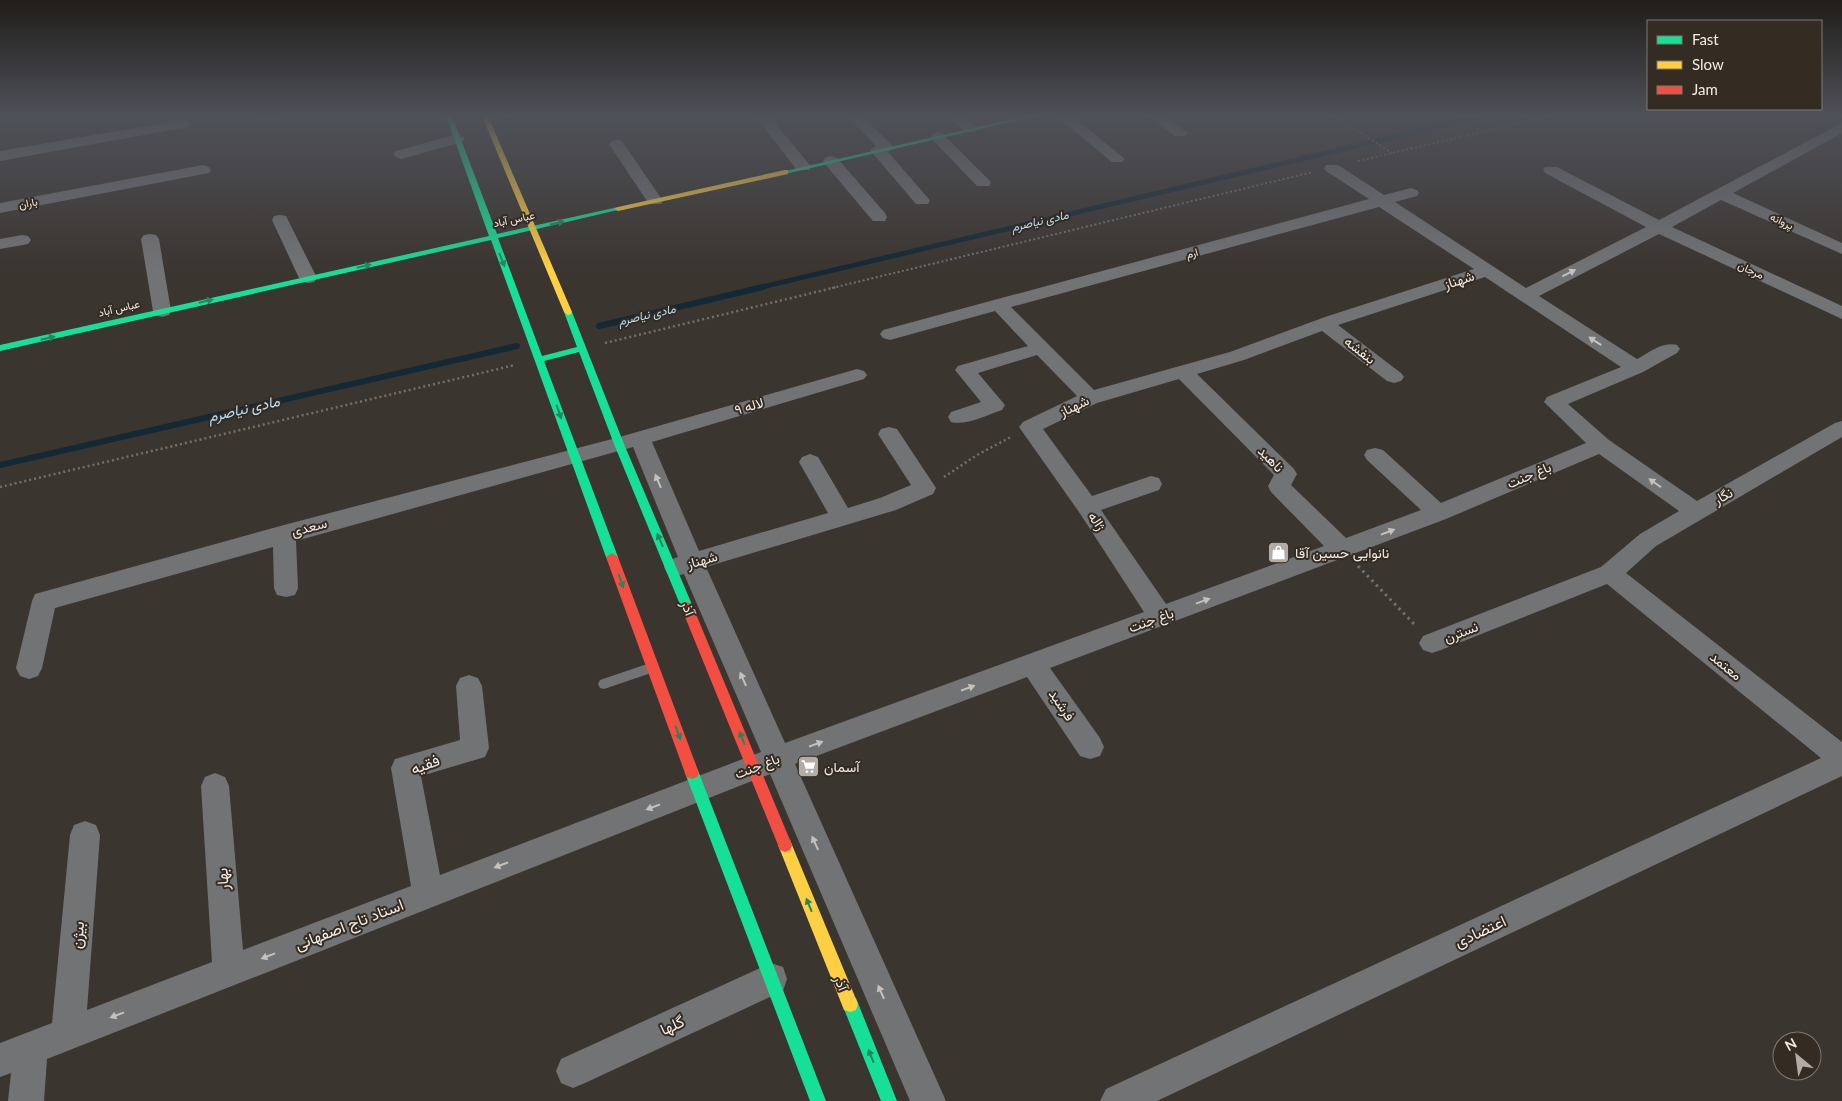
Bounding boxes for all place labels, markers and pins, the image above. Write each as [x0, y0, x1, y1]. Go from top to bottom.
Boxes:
shop icon: نانوایی حسین آقا [1267, 541, 1291, 565]
place label: نانوایی حسین آقا [1295, 544, 1389, 562]
supermarket icon: آسمان [796, 755, 820, 779]
place label: آسمان [824, 758, 861, 776]

